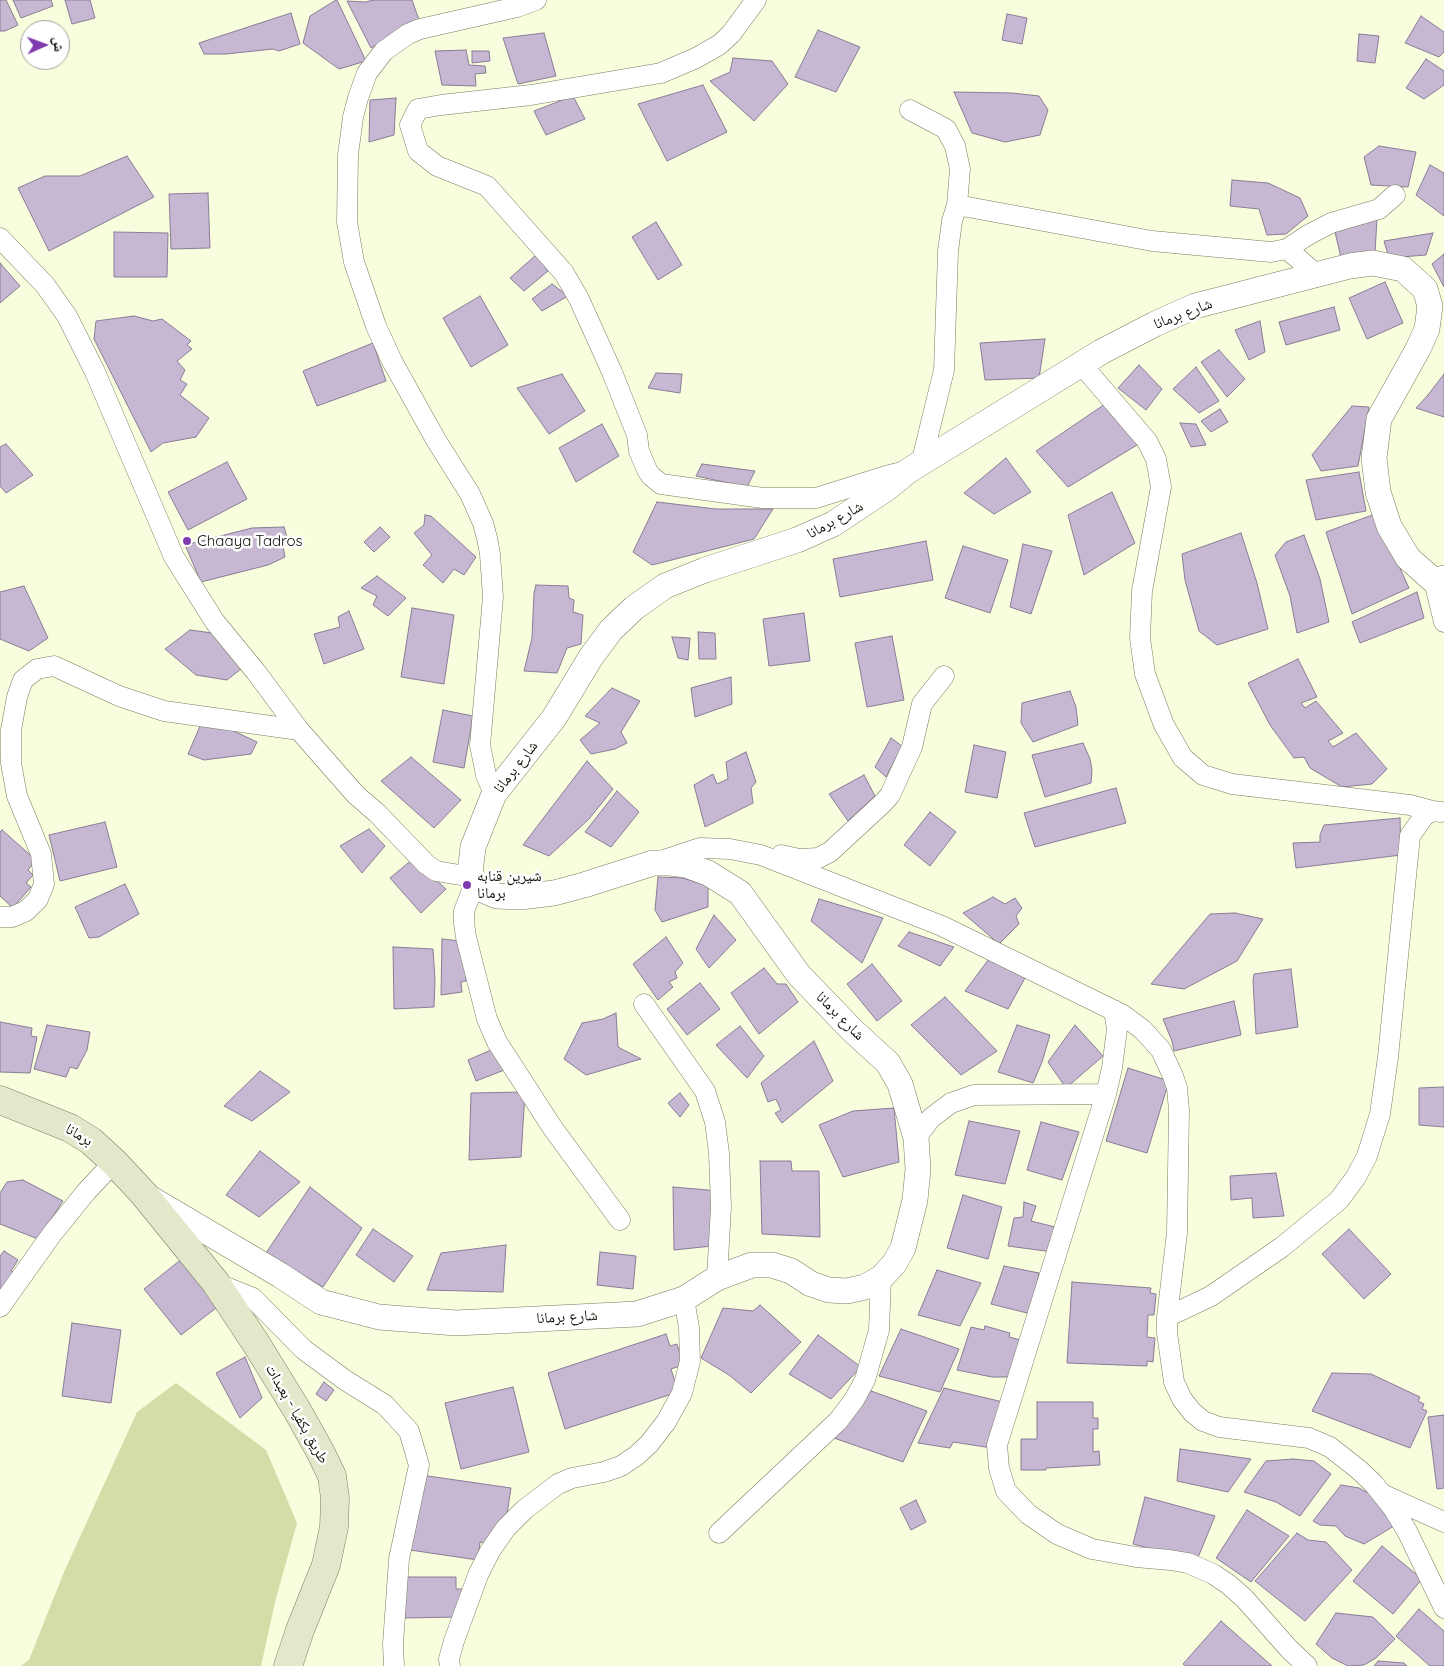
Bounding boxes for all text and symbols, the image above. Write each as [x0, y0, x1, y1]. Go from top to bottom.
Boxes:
north arrow [20, 20, 70, 70]
text: ش [50, 37, 68, 52]
street label: شارع برمانا [1151, 295, 1215, 333]
street label: شارع برمانا [804, 497, 866, 543]
place label: Chaaya Tadros [197, 532, 303, 550]
marker: Chaaya Tadros [181, 535, 193, 547]
street label: شارع برمانا [490, 737, 542, 797]
place label: شيرين قنابه برمانا [477, 867, 542, 902]
marker: شيرين قنابه برمانا [461, 879, 473, 891]
street label: شارع برمانا [812, 988, 868, 1044]
street label: برمانا [62, 1120, 96, 1150]
street label: شارع برمانا [536, 1306, 598, 1328]
street label: طريق بكفيا - بعبدات [261, 1361, 333, 1467]

